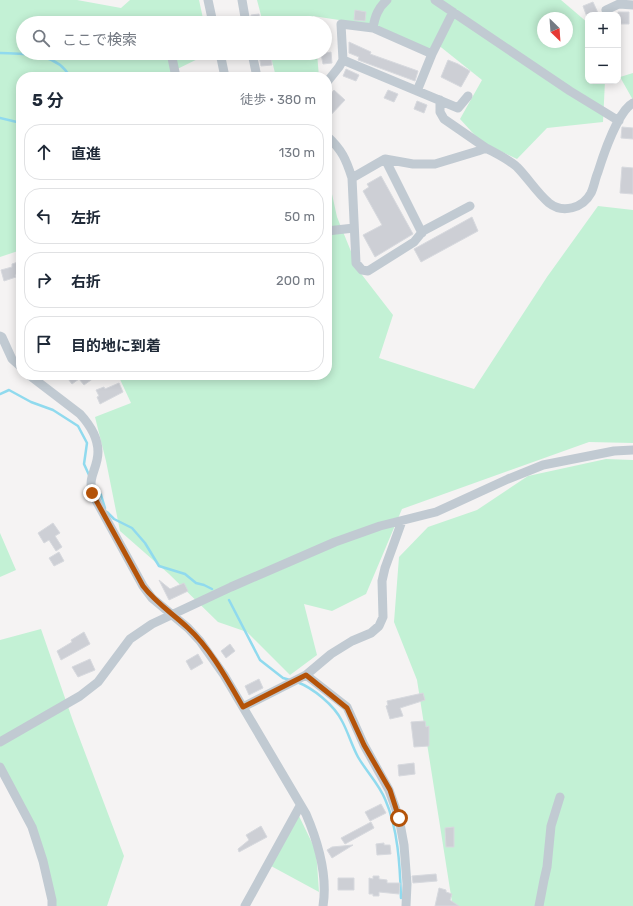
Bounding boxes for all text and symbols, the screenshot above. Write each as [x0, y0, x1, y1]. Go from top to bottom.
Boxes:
north arrow [537, 12, 573, 48]
map controls [585, 12, 621, 84]
button: + [585, 12, 621, 48]
search box [16, 16, 332, 60]
icon: search [30, 27, 52, 49]
text: ここで検索 [62, 31, 137, 49]
button: − [585, 48, 621, 84]
text: 5 分 [32, 90, 64, 110]
text: 徒歩 · 380 m [240, 92, 316, 107]
icon: ahead [33, 141, 55, 163]
text: 直進 [71, 145, 101, 163]
text: 130 m [279, 145, 315, 160]
icon: left [33, 205, 55, 227]
text: 左折 [71, 209, 101, 227]
text: 50 m [284, 209, 315, 224]
icon: right [33, 269, 55, 291]
text: 右折 [71, 273, 101, 291]
text: 200 m [276, 273, 315, 288]
icon: arrive [33, 333, 55, 355]
text: 目的地に到着 [71, 337, 161, 355]
route end [83, 484, 101, 502]
route start [390, 809, 408, 827]

